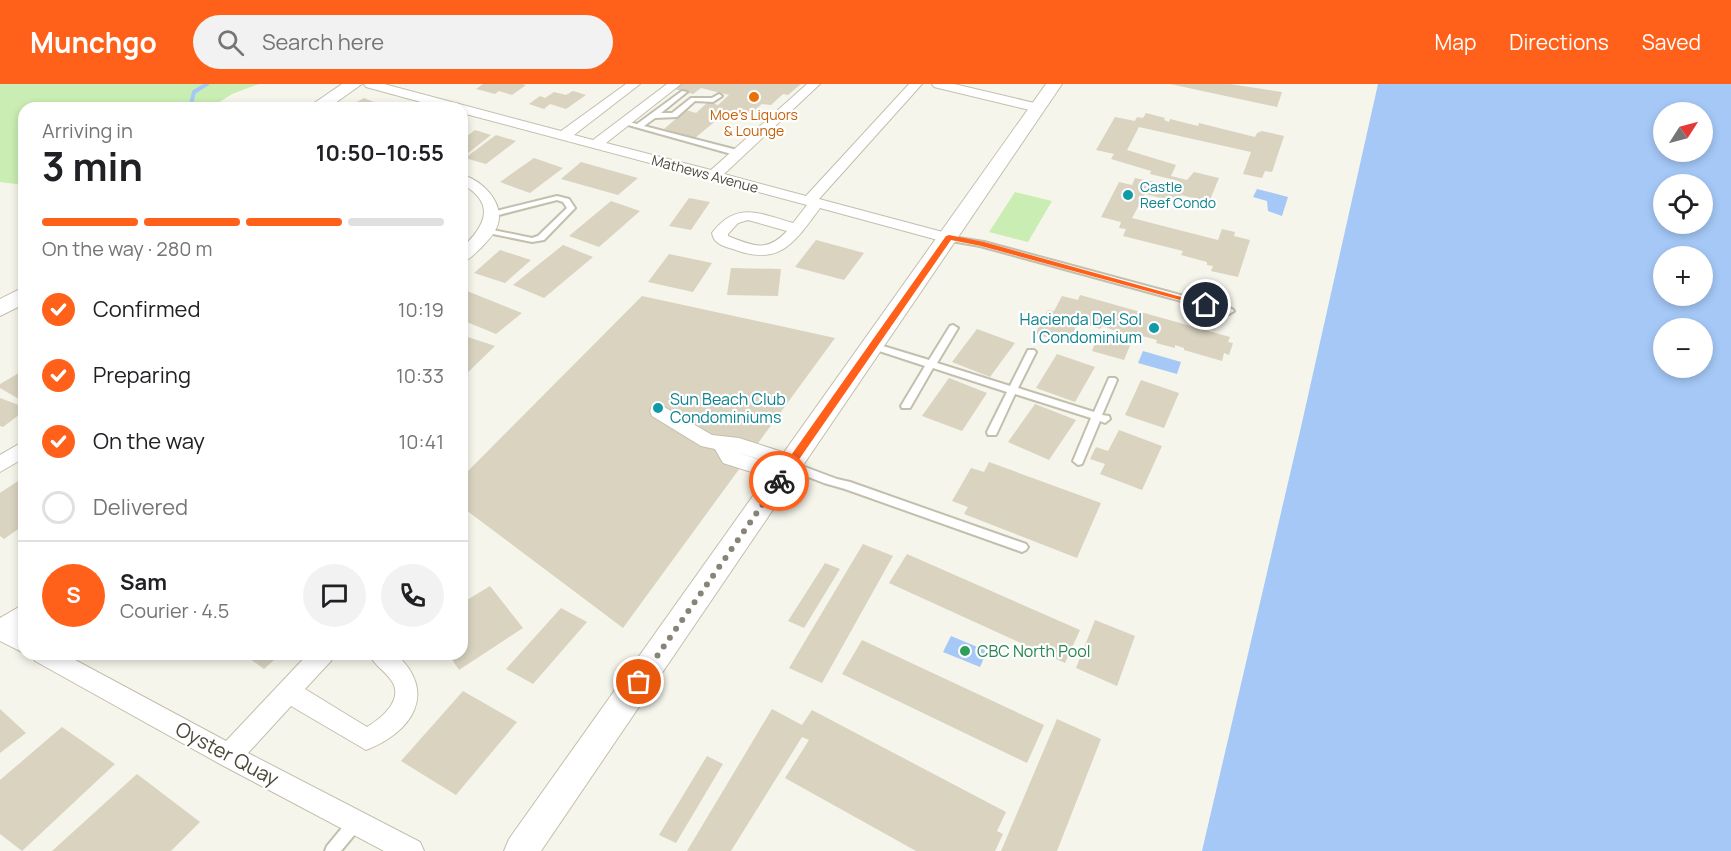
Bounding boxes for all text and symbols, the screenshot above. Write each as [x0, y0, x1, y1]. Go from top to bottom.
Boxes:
search box [193, 15, 613, 69]
text: Munchgo [30, 23, 157, 61]
icon: search [214, 26, 247, 59]
text: Search here [262, 27, 384, 57]
text: Map [1435, 28, 1476, 56]
text: Directions [1509, 28, 1609, 56]
text: Saved [1642, 28, 1701, 56]
marker: Moe's Liquors & Lounge [747, 90, 761, 104]
north arrow [1653, 102, 1713, 162]
map controls [1653, 102, 1713, 378]
place label: Moe's Liquors & Lounge [710, 105, 798, 140]
text: Arriving in [42, 117, 133, 144]
text: 10:50–10:55 [316, 138, 444, 168]
text: 3 min [42, 139, 143, 193]
street label: Mathews Avenue [650, 150, 761, 197]
button: locate [1653, 174, 1713, 234]
place label: Castle Reef Condo [1140, 177, 1216, 212]
marker: Castle Reef Condo [1121, 188, 1135, 202]
text: On the way · 280 m [42, 235, 212, 262]
button: + [1653, 246, 1713, 306]
pin [1180, 279, 1231, 330]
icon: home [1189, 288, 1222, 321]
icon: check [42, 293, 75, 326]
text: Confirmed [93, 294, 201, 324]
text: 10:19 [398, 296, 444, 323]
place label: Hacienda Del Sol I Condominium [1020, 308, 1142, 348]
button: − [1653, 318, 1713, 378]
marker: Hacienda Del Sol I Condominium [1147, 321, 1161, 335]
icon: check [42, 359, 75, 392]
text: Preparing [93, 360, 191, 390]
text: 10:33 [396, 362, 444, 389]
place label: Sun Beach Club Condominiums [670, 388, 786, 428]
marker: Sun Beach Club Condominiums [651, 401, 665, 415]
icon: check [42, 425, 75, 458]
text: On the way [93, 426, 205, 456]
text: 10:41 [398, 428, 444, 455]
courier [749, 451, 809, 511]
icon: bike [763, 465, 796, 498]
text: Delivered [93, 492, 188, 522]
button: chat [303, 564, 366, 627]
button: phone [381, 564, 444, 627]
text: Sam [120, 567, 167, 597]
text: S [66, 580, 81, 610]
text: Courier · 4.5 [120, 597, 229, 624]
place label: CBC North Pool [977, 640, 1090, 662]
marker: CBC North Pool [958, 644, 972, 658]
pin [613, 656, 664, 707]
icon: bag [622, 665, 655, 698]
street label: Oyster Quay [171, 715, 284, 792]

